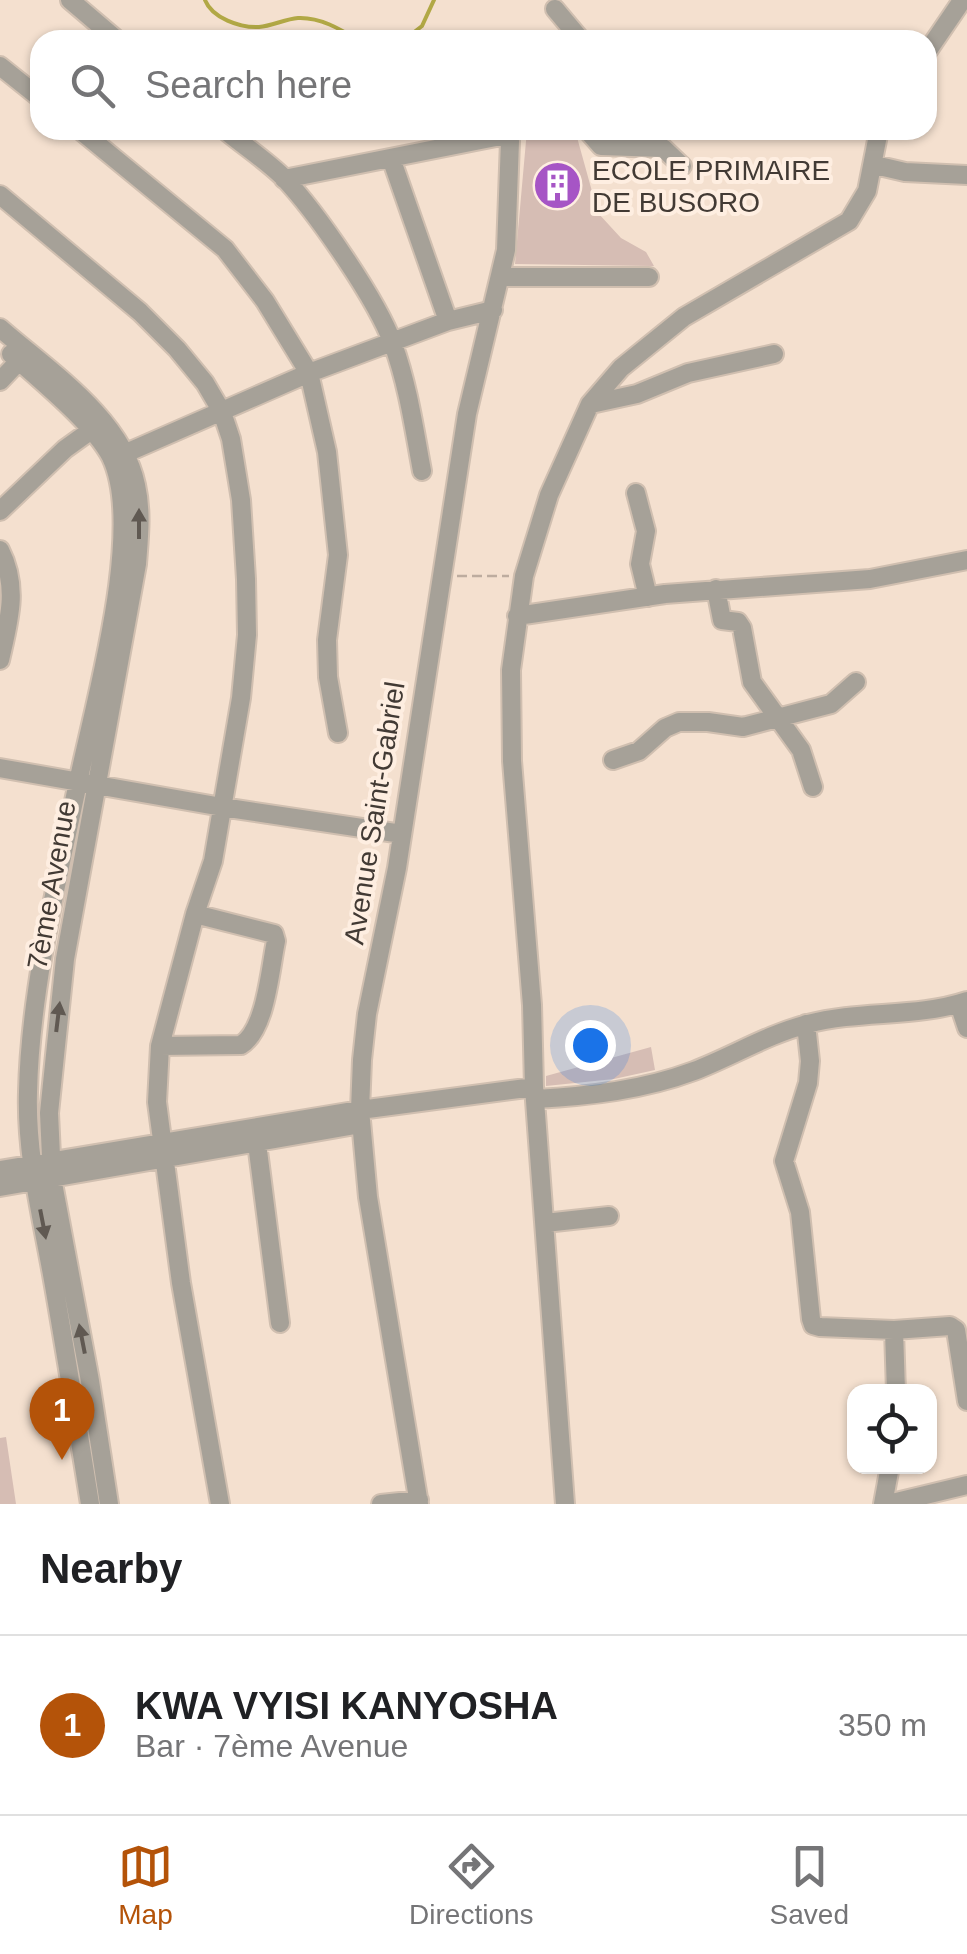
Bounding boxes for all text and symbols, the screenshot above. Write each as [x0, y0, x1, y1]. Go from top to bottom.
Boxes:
search box [30, 30, 937, 140]
icon: search [65, 58, 120, 113]
text: Search here [145, 64, 352, 106]
place label: ECOLE PRIMAIRE DE BUSORO [592, 155, 830, 218]
building icon: ECOLE PRIMAIRE DE BUSORO [531, 160, 583, 212]
one-way arrow [131, 508, 147, 540]
street label: Avenue Saint-Gabriel [338, 679, 411, 947]
street label: 7ème Avenue [21, 798, 82, 972]
one-way arrow [50, 1001, 66, 1032]
your location [565, 1020, 616, 1071]
one-way arrow [36, 1209, 51, 1241]
one-way arrow [74, 1322, 89, 1354]
pin: 1 [30, 1378, 94, 1460]
map controls [847, 1384, 937, 1474]
button: locate [847, 1384, 937, 1474]
text: Nearby [40, 1545, 182, 1592]
text: KWA VYISI KANYOSHA [135, 1685, 558, 1727]
text: 1 [64, 1707, 81, 1743]
text: 350 m [838, 1707, 927, 1743]
text: Bar · 7ème Avenue [135, 1728, 408, 1764]
tab: Map [118, 1839, 173, 1931]
tab: Directions [409, 1839, 534, 1931]
tab: Saved [770, 1839, 849, 1931]

